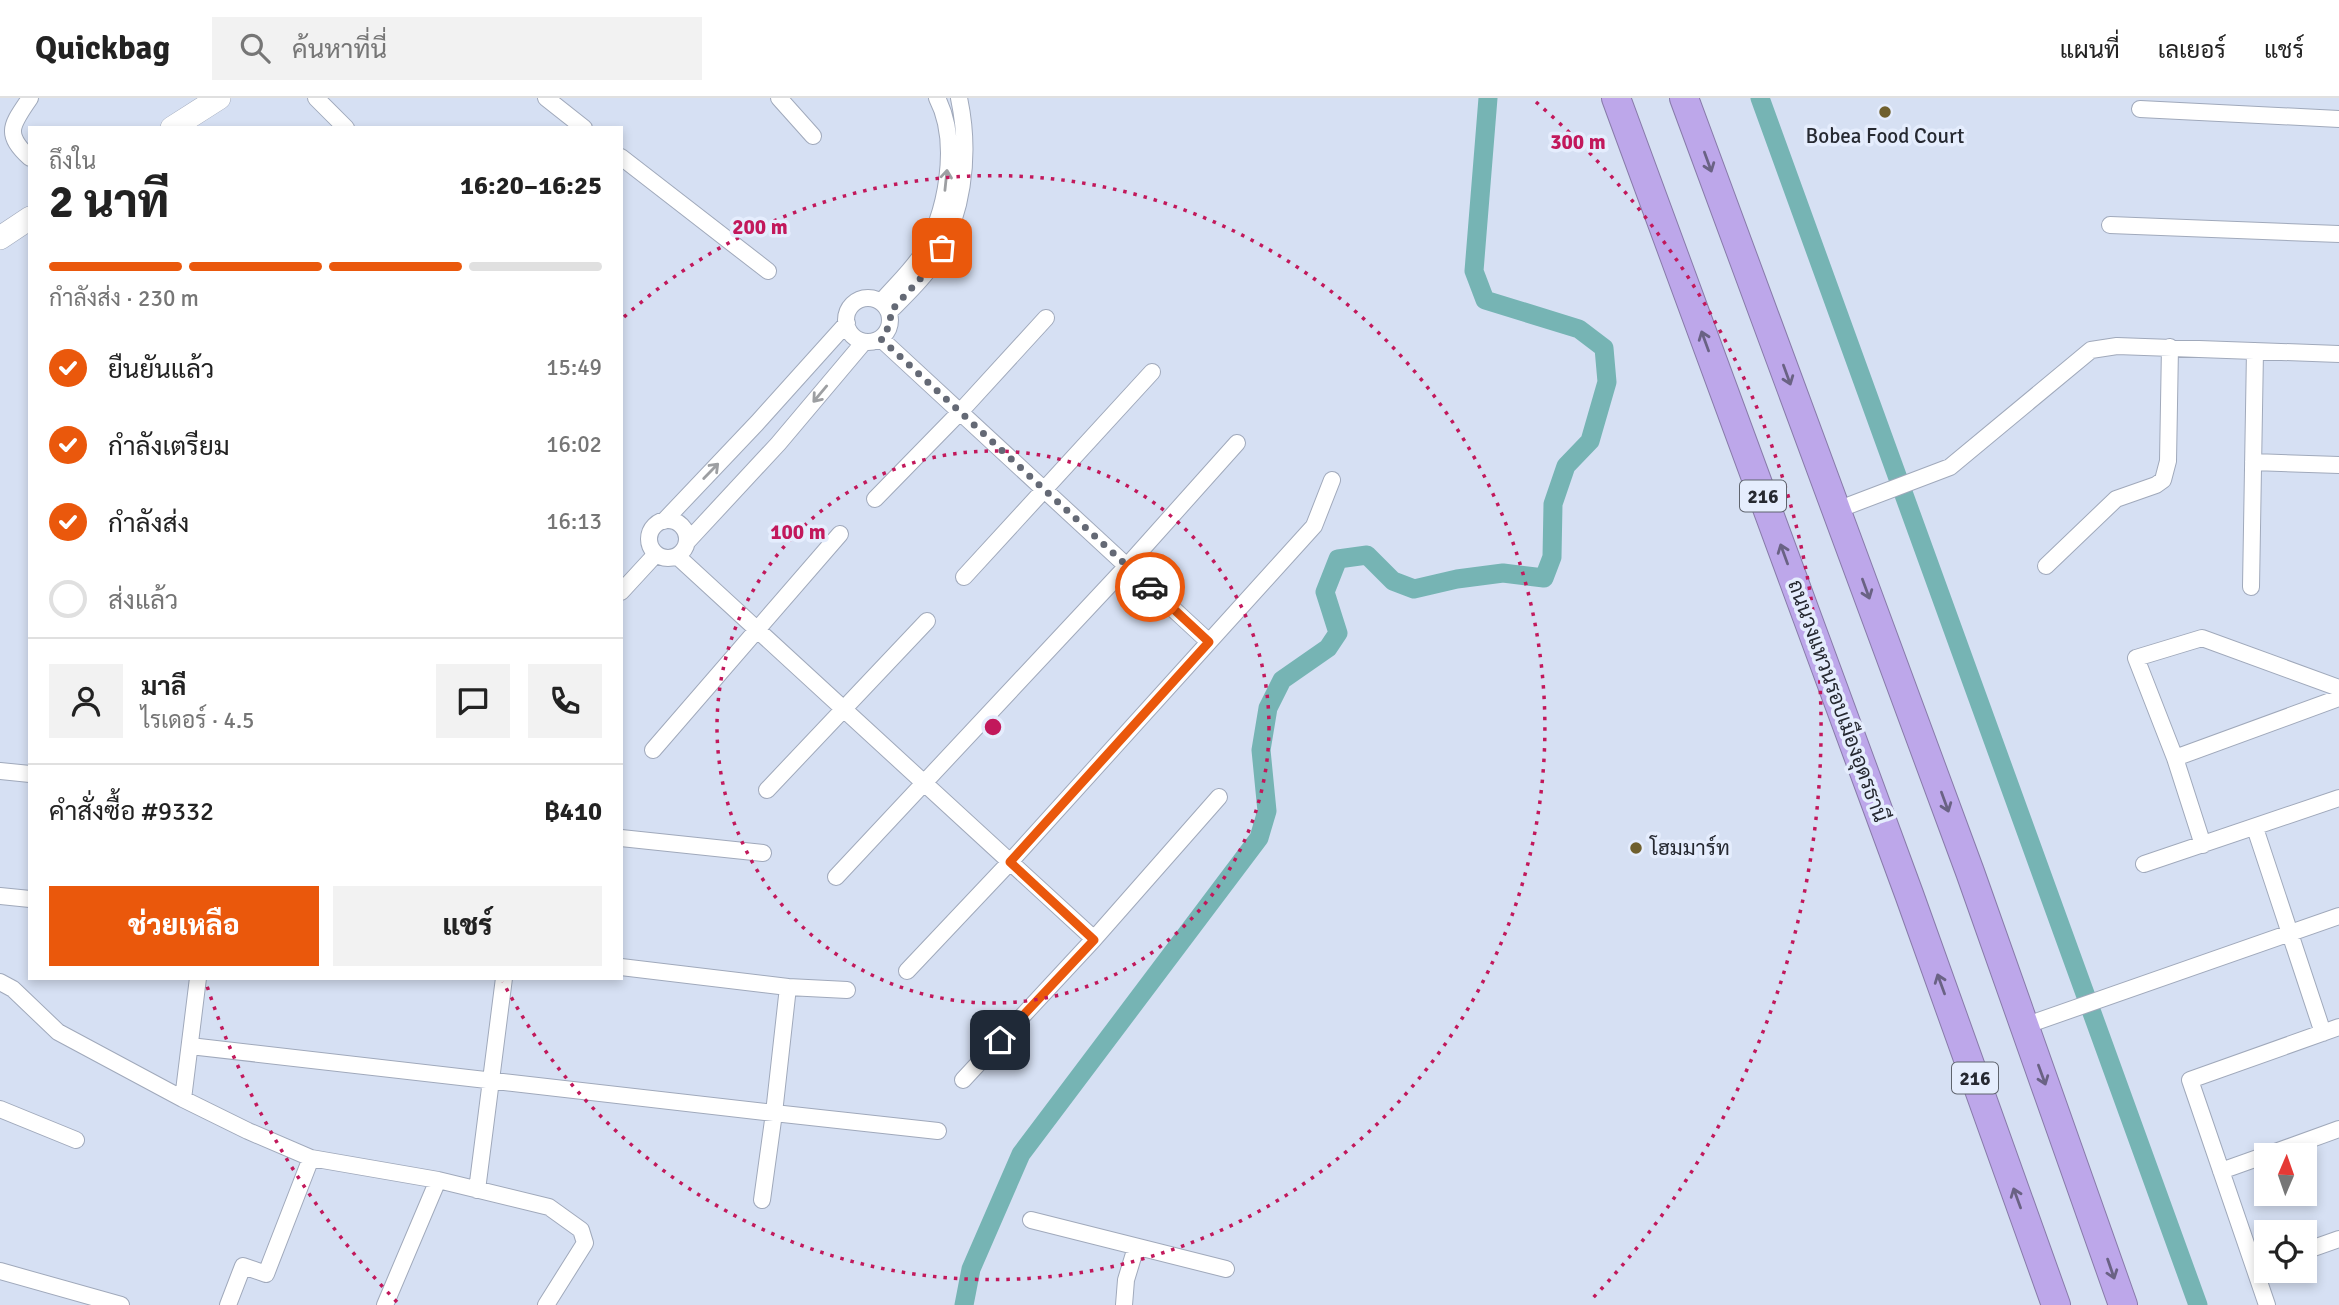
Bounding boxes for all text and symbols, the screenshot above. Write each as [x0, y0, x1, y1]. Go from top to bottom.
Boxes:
search box [212, 17, 702, 80]
text: Quickbag [35, 28, 170, 69]
icon: search [236, 29, 274, 67]
text: ค้นหาที่นี่ [292, 34, 387, 66]
text: แผนที่ [2060, 35, 2120, 65]
text: เลเยอร์ [2158, 35, 2226, 65]
text: แชร์ [2264, 35, 2304, 65]
marker: Bobea Food Court [1877, 104, 1893, 120]
place label: Bobea Food Court [1806, 123, 1964, 149]
text: 300 m [1550, 129, 1606, 155]
text: ถึงใน [49, 147, 96, 176]
one-way arrow [1703, 151, 1715, 173]
one-way arrow [940, 169, 953, 192]
text: 16:20–16:25 [460, 170, 602, 202]
text: 2 นาที [49, 174, 169, 230]
text: 200 m [732, 214, 788, 240]
pin [912, 218, 972, 278]
icon: bag [923, 229, 961, 267]
text: กำลังส่ง · 230 m [49, 284, 199, 313]
one-way arrow [1698, 330, 1710, 352]
icon: check [49, 349, 87, 387]
text: 15:49 [546, 353, 602, 382]
text: ยืนยันแล้ว [108, 354, 214, 386]
one-way arrow [1782, 364, 1794, 386]
one-way arrow [812, 385, 828, 403]
icon: check [49, 426, 87, 464]
text: 16:02 [546, 430, 602, 459]
text: กำลังเตรียม [108, 431, 230, 463]
one-way arrow [702, 463, 719, 480]
road number: 216 [1740, 480, 1786, 512]
icon: check [49, 503, 87, 541]
text: 16:13 [546, 507, 602, 536]
text: กำลังส่ง [108, 508, 189, 540]
text: 100 m [770, 519, 826, 545]
one-way arrow [1777, 544, 1789, 566]
courier [1115, 552, 1185, 622]
icon: car [1131, 568, 1169, 606]
street label: ถนนวงแหวนรอบเมืองอุดรธานี [1781, 576, 1895, 826]
one-way arrow [1860, 577, 1873, 599]
text: ส่งแล้ว [108, 585, 178, 617]
button: person [49, 664, 123, 738]
button: chat [436, 664, 510, 738]
button: phone [528, 664, 602, 738]
text: มาลี [141, 671, 186, 703]
text: ไรเดอร์ · 4.5 [141, 706, 255, 735]
centre of rings [981, 715, 1005, 739]
one-way arrow [1939, 791, 1952, 813]
text: คำสั่งซื้อ #9332 [49, 796, 214, 828]
text: ฿410 [544, 796, 602, 828]
place label: โฮมมาร์ท [1649, 834, 1730, 861]
marker: โฮมมาร์ท [1628, 840, 1644, 856]
button: ช่วยเหลือ [49, 886, 319, 966]
button: แชร์ [333, 886, 602, 966]
one-way arrow [1934, 973, 1946, 995]
pin [970, 1010, 1030, 1070]
icon: home [981, 1021, 1019, 1059]
road number: 216 [1952, 1062, 1998, 1094]
one-way arrow [2037, 1063, 2049, 1085]
north arrow [2254, 1143, 2317, 1206]
map controls [2254, 1143, 2317, 1283]
one-way arrow [2010, 1188, 2023, 1209]
button: locate [2254, 1220, 2317, 1283]
one-way arrow [2106, 1257, 2118, 1279]

